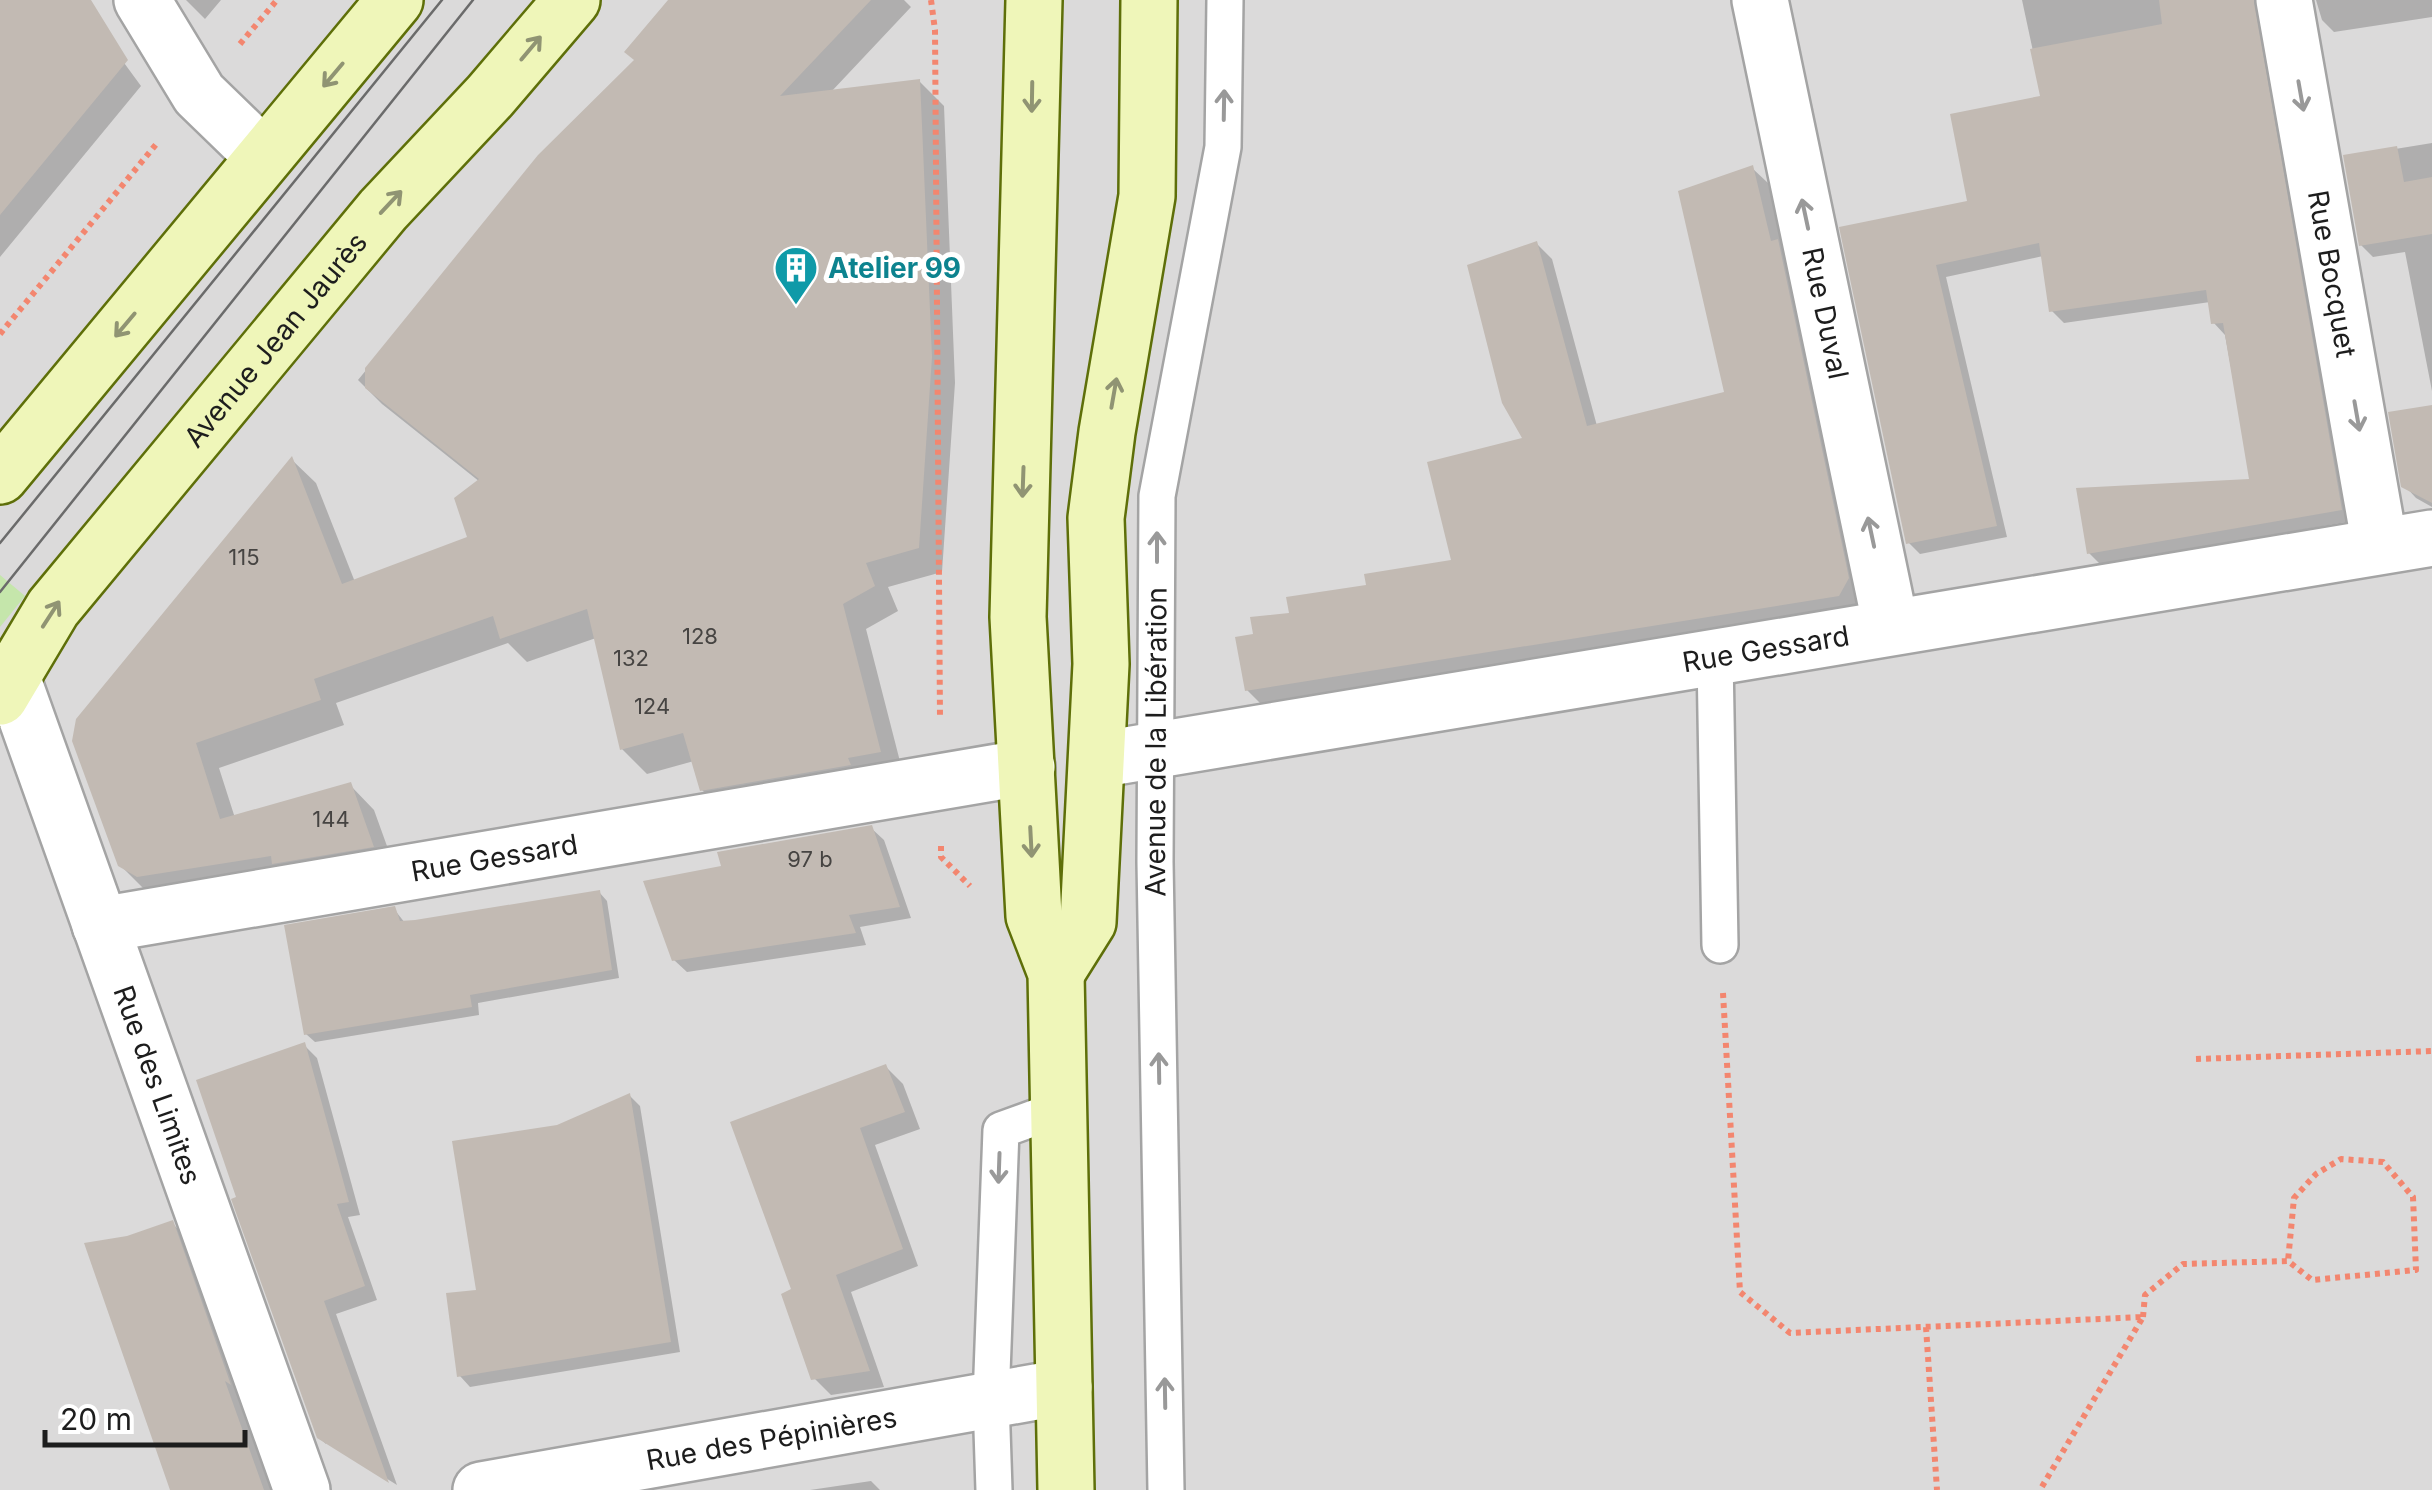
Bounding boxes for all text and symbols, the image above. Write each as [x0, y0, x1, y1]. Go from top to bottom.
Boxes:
one-way arrow [519, 36, 542, 61]
one-way arrow [321, 62, 344, 87]
one-way arrow [2292, 79, 2311, 112]
one-way arrow [1022, 80, 1042, 113]
one-way arrow [1214, 90, 1234, 122]
street label: Rue Bocquet [2301, 188, 2364, 360]
one-way arrow [379, 190, 402, 215]
one-way arrow [1794, 199, 1813, 231]
street label: Avenue Jean Jaurès [177, 226, 374, 454]
street label: Rue Duval [1795, 244, 1856, 382]
building icon: Atelier 99 [773, 245, 819, 306]
place label: Atelier 99 [828, 251, 961, 285]
one-way arrow [114, 312, 136, 338]
one-way arrow [1106, 378, 1125, 410]
one-way arrow [2348, 399, 2367, 432]
one-way arrow [1013, 466, 1032, 498]
one-way arrow [1861, 517, 1879, 549]
one-way arrow [1148, 531, 1166, 564]
house number: 115 [228, 544, 260, 570]
street label: Avenue de la Libération [1138, 587, 1174, 897]
one-way arrow [40, 601, 61, 629]
street label: Rue Gessard [1680, 618, 1852, 679]
house number: 128 [682, 623, 718, 649]
house number: 132 [613, 645, 649, 671]
house number: 124 [634, 693, 670, 719]
house number: 144 [312, 806, 350, 832]
one-way arrow [1022, 825, 1041, 858]
street label: Rue Gessard [408, 827, 580, 889]
house number: 97 b [787, 846, 833, 872]
street label: Rue des Limites [106, 981, 209, 1189]
one-way arrow [1150, 1052, 1168, 1084]
one-way arrow [990, 1152, 1009, 1184]
one-way arrow [1155, 1377, 1174, 1409]
scale bar [45, 1385, 245, 1447]
street label: Rue des Pépinières [644, 1400, 899, 1477]
text: 20 m [60, 1401, 132, 1437]

